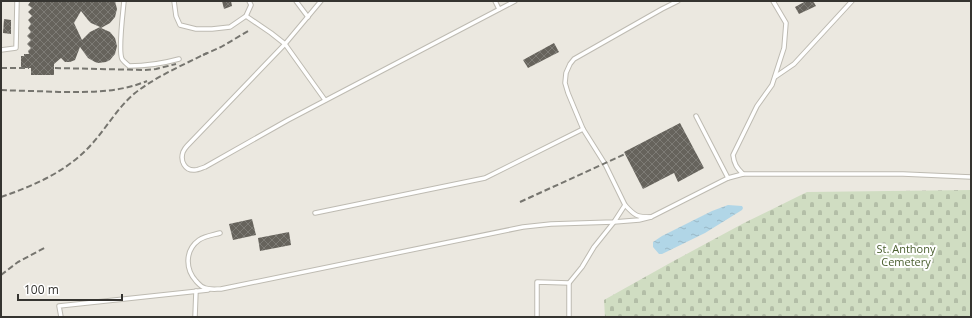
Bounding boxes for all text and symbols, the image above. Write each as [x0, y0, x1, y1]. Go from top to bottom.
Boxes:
park label: St. Anthony Cemetery [877, 241, 936, 269]
scale bar [18, 276, 122, 302]
text: 100 m [24, 281, 59, 298]

